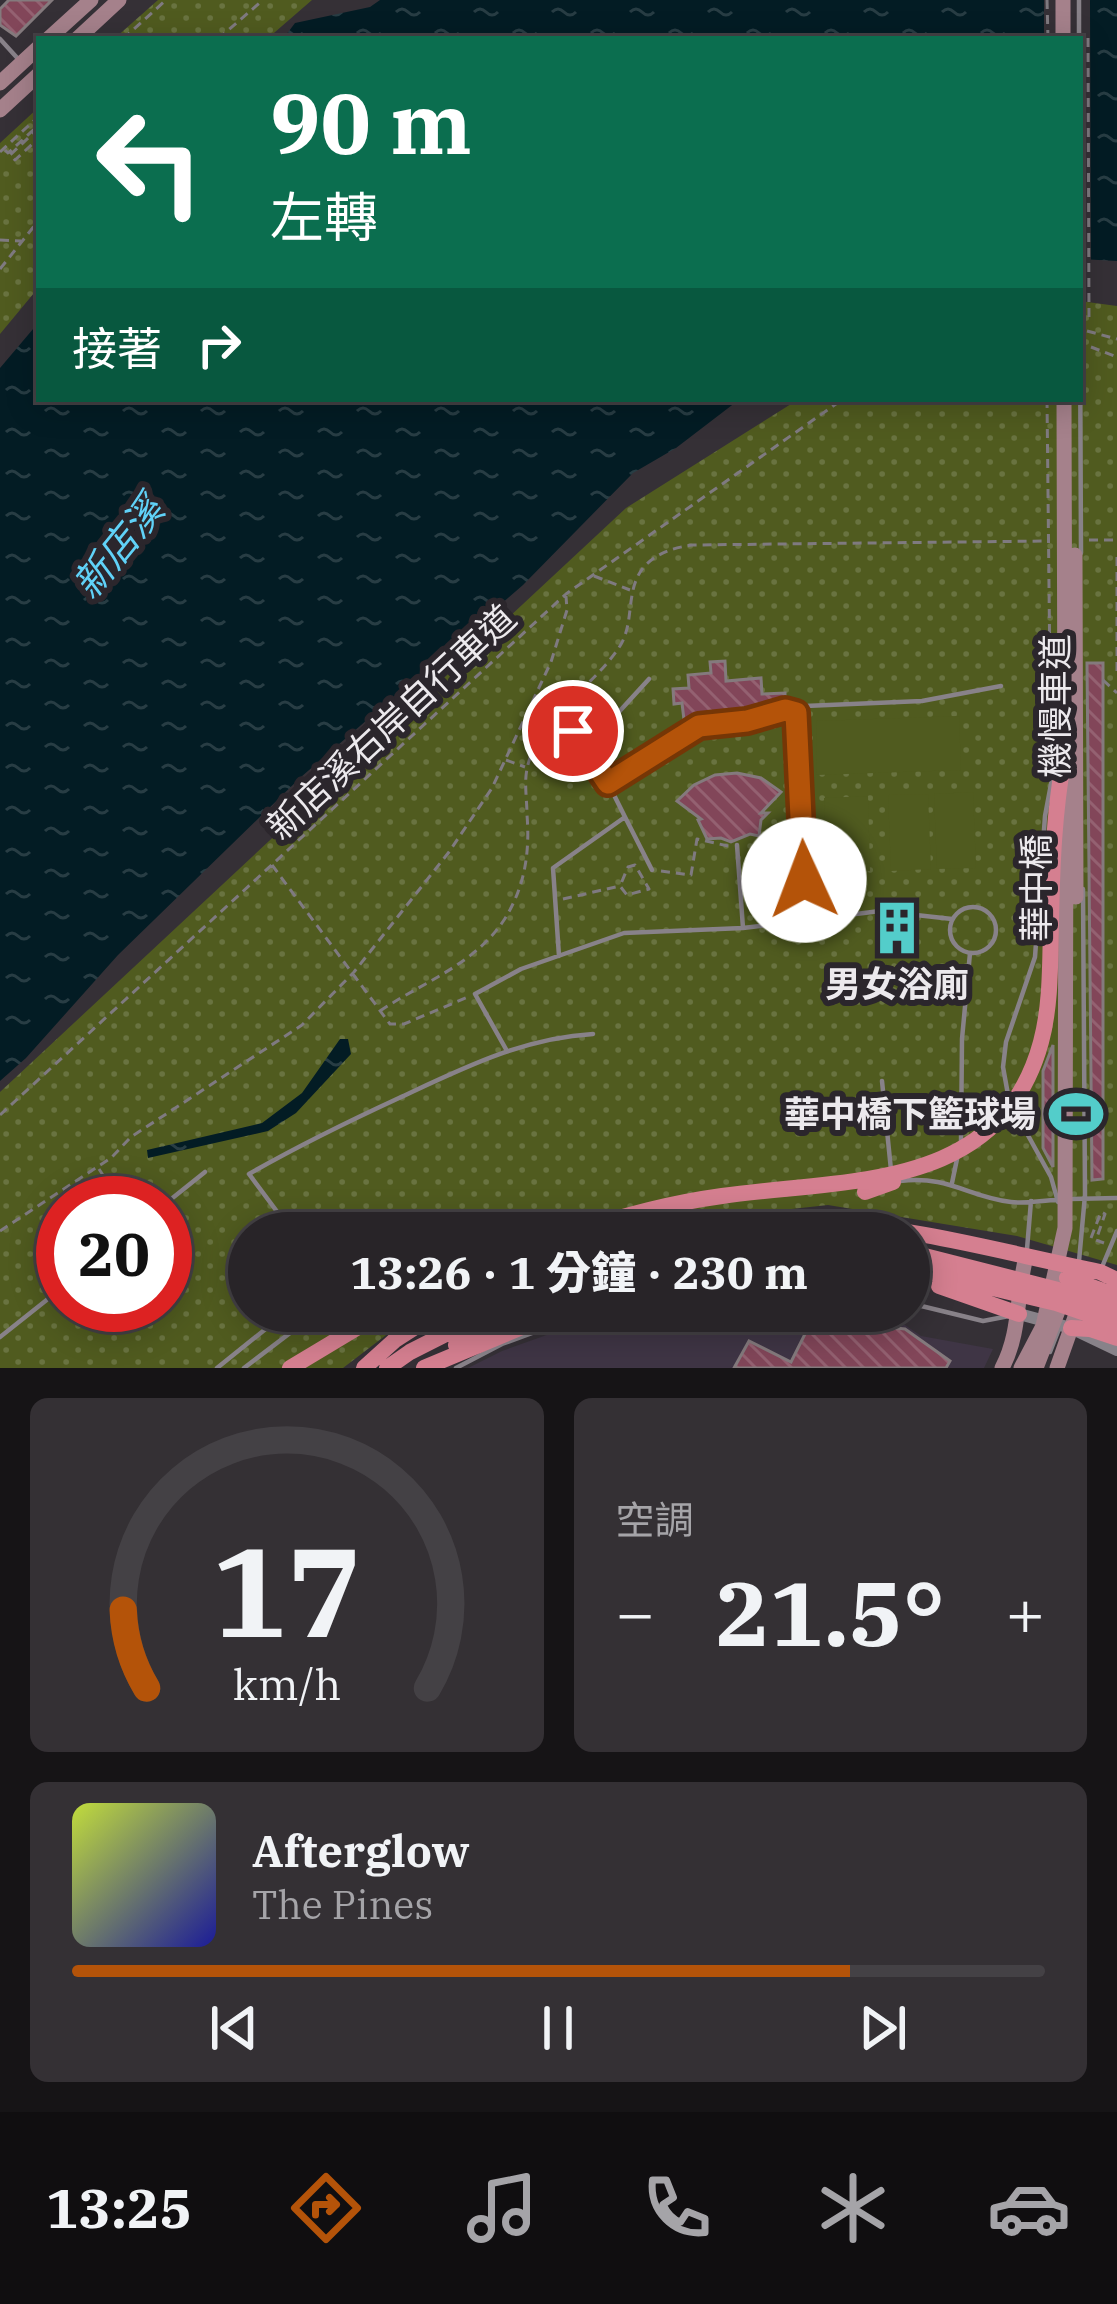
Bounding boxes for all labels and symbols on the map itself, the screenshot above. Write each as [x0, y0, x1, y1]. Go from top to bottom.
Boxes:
water label: 新店溪 [61, 481, 177, 608]
street label: 新店溪右岸自行車道 [256, 594, 525, 849]
street label: 機慢車道 [1031, 634, 1078, 778]
pin [522, 680, 624, 782]
position arrow [741, 817, 867, 943]
street label: 華中橋 [1012, 834, 1059, 942]
building icon: 男女浴廁 [868, 899, 926, 957]
place label: 男女浴廁 [825, 960, 969, 1007]
sports icon: 華中橋下籃球場 [1047, 1085, 1105, 1143]
place label: 華中橋下籃球場 [784, 1090, 1036, 1137]
speed limit sign: 20 [36, 1176, 192, 1332]

